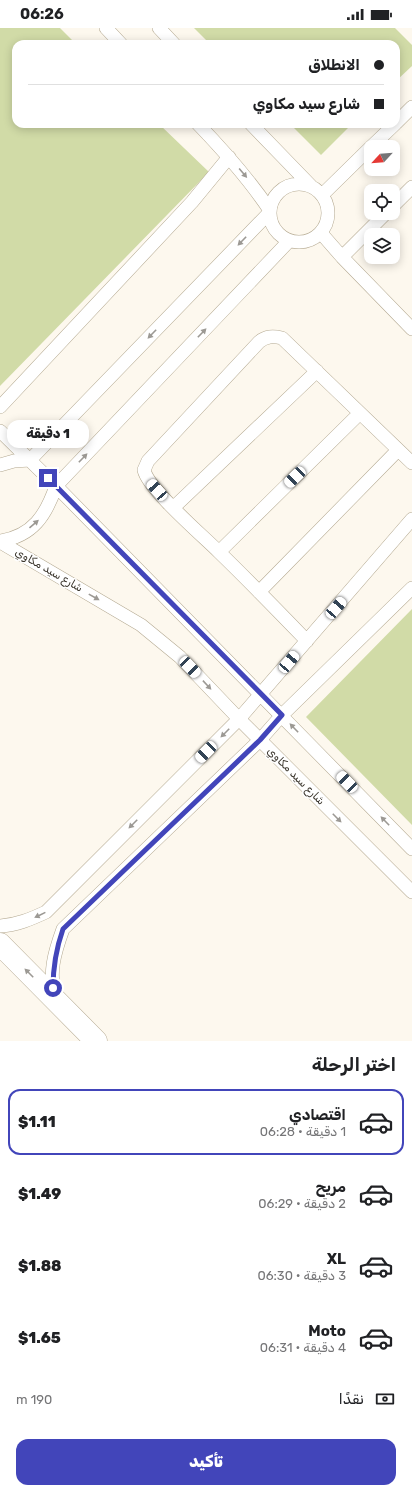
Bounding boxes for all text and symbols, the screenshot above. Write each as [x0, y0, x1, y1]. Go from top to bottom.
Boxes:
text: 06:26 [20, 5, 64, 23]
text: الانطلاق [308, 56, 360, 74]
text: شارع سيد مكاوي [253, 95, 360, 113]
north arrow [364, 140, 400, 176]
map controls [364, 140, 400, 264]
one-way arrow [239, 168, 248, 179]
button: locate [364, 184, 400, 220]
button: layers [364, 228, 400, 264]
one-way arrow [237, 236, 247, 246]
one-way arrow [197, 328, 207, 338]
one-way arrow [148, 330, 157, 339]
callout: 1 دقيقة [7, 420, 89, 448]
text: 1 دقيقة [26, 426, 70, 441]
one-way arrow [79, 453, 88, 463]
car [282, 464, 308, 490]
route end [39, 469, 57, 487]
car [145, 477, 169, 503]
one-way arrow [29, 520, 40, 529]
street label: شارع سيد مكاوي [12, 545, 85, 596]
one-way arrow [88, 593, 100, 600]
car [324, 595, 348, 621]
car [277, 649, 301, 675]
car [177, 654, 203, 680]
one-way arrow [202, 680, 211, 690]
one-way arrow [289, 723, 299, 733]
one-way arrow [220, 728, 230, 738]
car [193, 739, 219, 765]
street label: شارع سيد مكاوي [263, 744, 328, 809]
car [334, 769, 360, 795]
one-way arrow [332, 813, 342, 823]
one-way arrow [380, 816, 390, 826]
one-way arrow [128, 820, 138, 829]
one-way arrow [34, 911, 46, 918]
one-way arrow [24, 968, 34, 978]
route start [44, 979, 62, 997]
text: اختر الرحلة [312, 1054, 396, 1076]
icon: car [358, 1104, 394, 1140]
text: اقتصادي [289, 1106, 346, 1124]
text: $1.11 [18, 1113, 56, 1131]
text: 1 دقيقة · 06:28 [260, 1124, 346, 1139]
icon: car [358, 1176, 394, 1212]
text: مريح [315, 1178, 346, 1196]
text: $1.49 [18, 1185, 61, 1203]
text: 2 دقيقة · 06:29 [258, 1196, 346, 1211]
icon: car [358, 1248, 394, 1284]
text: XL [327, 1250, 346, 1268]
text: $1.88 [18, 1257, 62, 1275]
text: 3 دقيقة · 06:30 [257, 1268, 346, 1283]
icon: car [358, 1320, 394, 1356]
text: Moto [308, 1322, 346, 1340]
text: $1.65 [18, 1329, 61, 1347]
text: 4 دقيقة · 06:31 [260, 1340, 346, 1355]
icon: cash [374, 1388, 396, 1410]
text: نقدًا [339, 1390, 364, 1408]
text: 190 m [16, 1392, 52, 1407]
button: تأكيد [16, 1439, 396, 1485]

